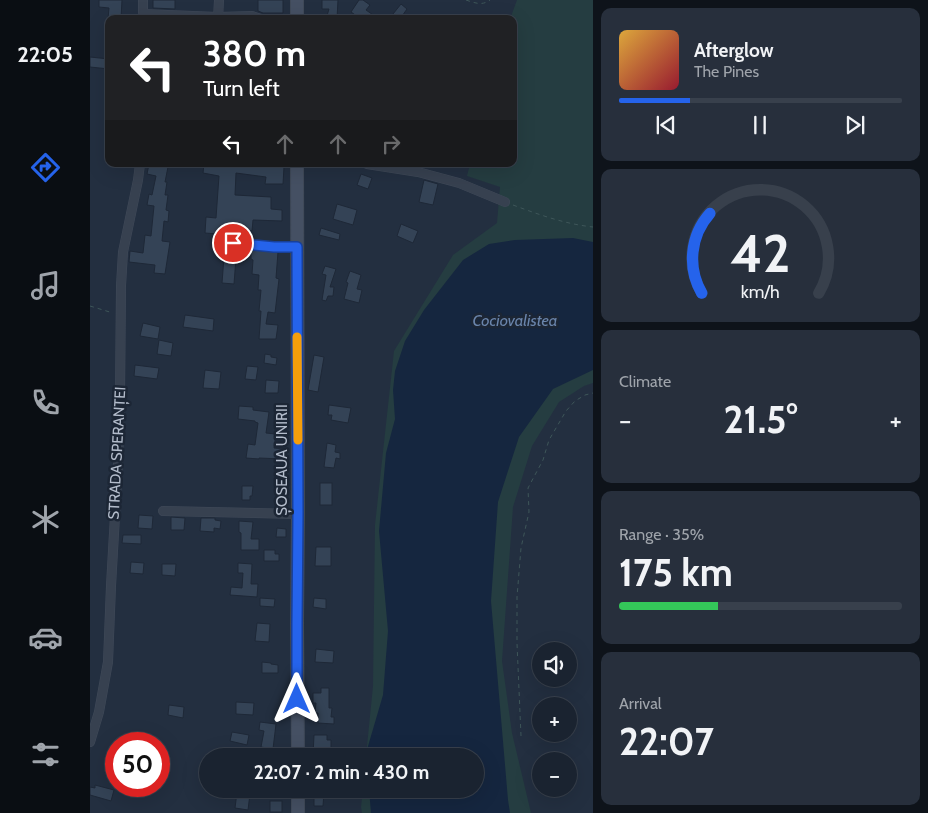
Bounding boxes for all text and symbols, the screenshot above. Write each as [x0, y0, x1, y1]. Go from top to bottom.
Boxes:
text: 380 m [203, 32, 306, 75]
icon: left [120, 35, 185, 100]
text: Afterglow [694, 39, 774, 62]
text: 22:05 [17, 41, 73, 68]
text: The Pines [694, 62, 759, 81]
text: Turn left [203, 75, 280, 102]
icon: previous [652, 111, 680, 139]
icon: pause [746, 111, 774, 139]
icon: next [841, 111, 869, 139]
icon: left [218, 130, 246, 158]
icon: ahead [271, 130, 299, 158]
icon: ahead [324, 130, 352, 158]
icon: right [377, 130, 405, 158]
icon: directions [28, 150, 63, 185]
pin [212, 222, 254, 264]
text: 42 [731, 222, 790, 285]
icon: arrive [219, 229, 247, 257]
icon: music [28, 268, 63, 303]
text: km/h [741, 281, 780, 302]
water label: Cociovalistea [473, 311, 557, 330]
text: Climate [619, 372, 671, 391]
icon: phone [28, 385, 63, 420]
street label: STRADA SPERANȚEI [105, 386, 130, 520]
text: 21.5° [724, 396, 797, 443]
text: − [619, 403, 631, 437]
text: + [890, 403, 902, 437]
street label: ȘOSEAUA UNIRII [273, 404, 292, 516]
icon: climate [28, 502, 63, 537]
text: Range · 35% [619, 525, 704, 544]
text: 175 km [619, 549, 733, 596]
icon: car [28, 620, 63, 655]
map controls [532, 642, 577, 797]
button: sound [532, 642, 577, 687]
position arrow [270, 672, 322, 724]
text: Arrival [619, 694, 662, 713]
button: + [532, 697, 577, 742]
text: 22:07 [619, 718, 714, 765]
speed limit sign: 50 [105, 732, 170, 797]
icon: filters [28, 737, 63, 772]
button: − [532, 752, 577, 797]
text: 22:07 · 2 min · 430 m [254, 761, 429, 784]

